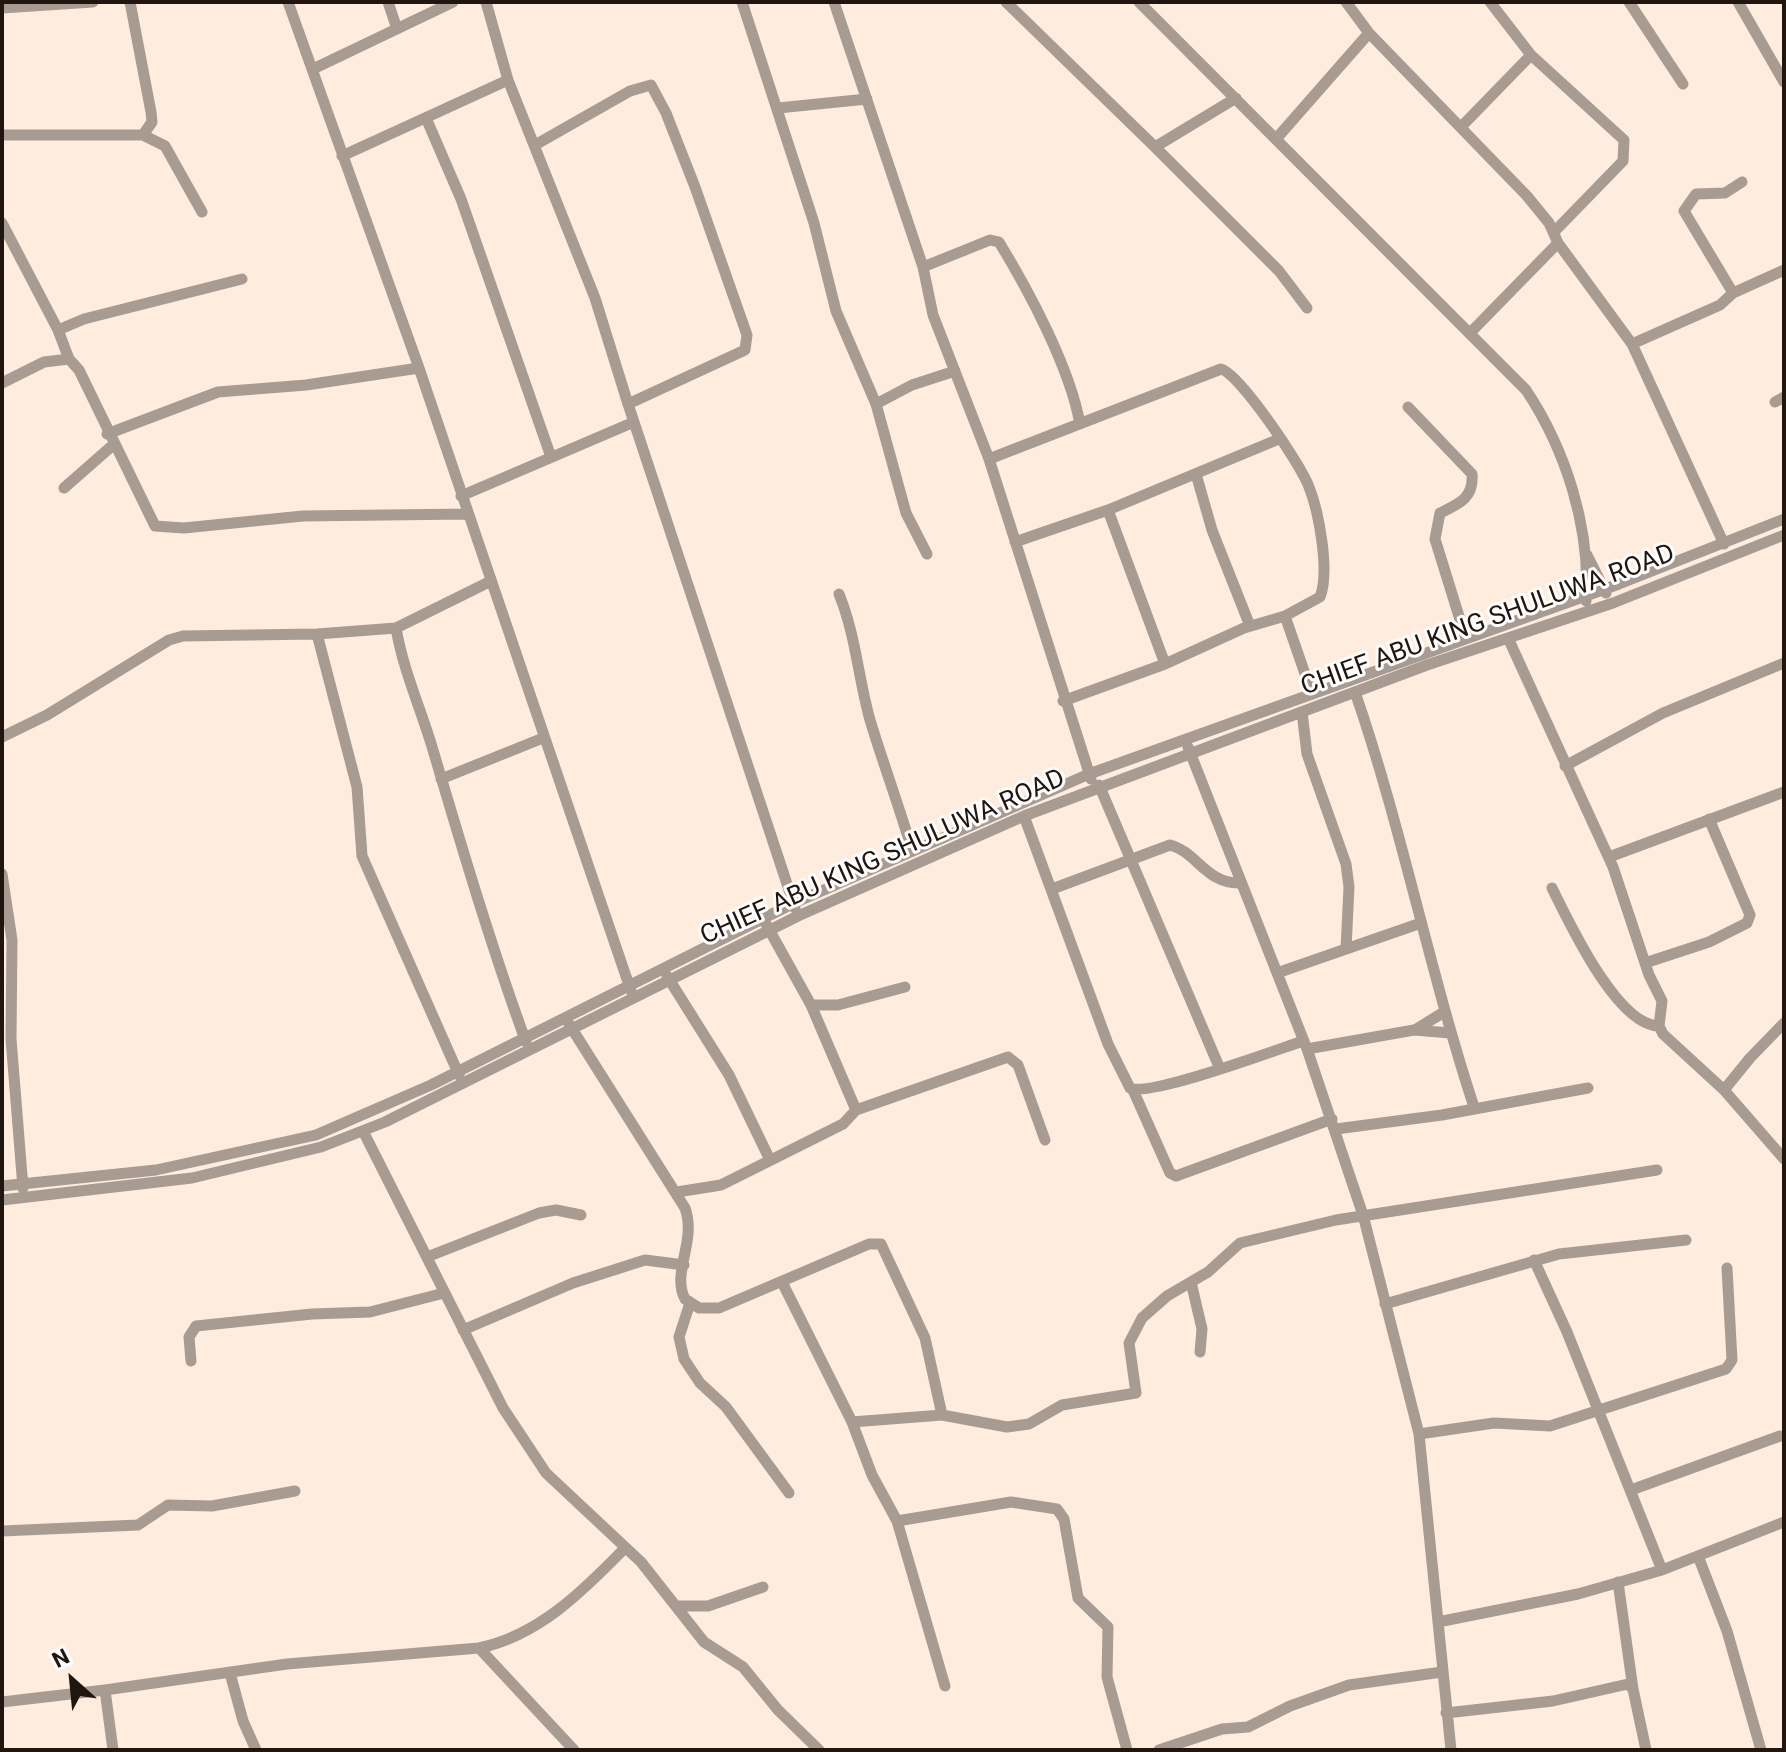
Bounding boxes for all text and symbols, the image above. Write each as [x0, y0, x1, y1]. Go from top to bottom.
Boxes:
street label: CHIEF ABU KING SHULUWA ROAD [1297, 539, 1679, 703]
street label: CHIEF ABU KING SHULUWA ROAD [696, 763, 1070, 953]
north arrow [32, 1640, 112, 1720]
text: N [48, 1644, 73, 1673]

